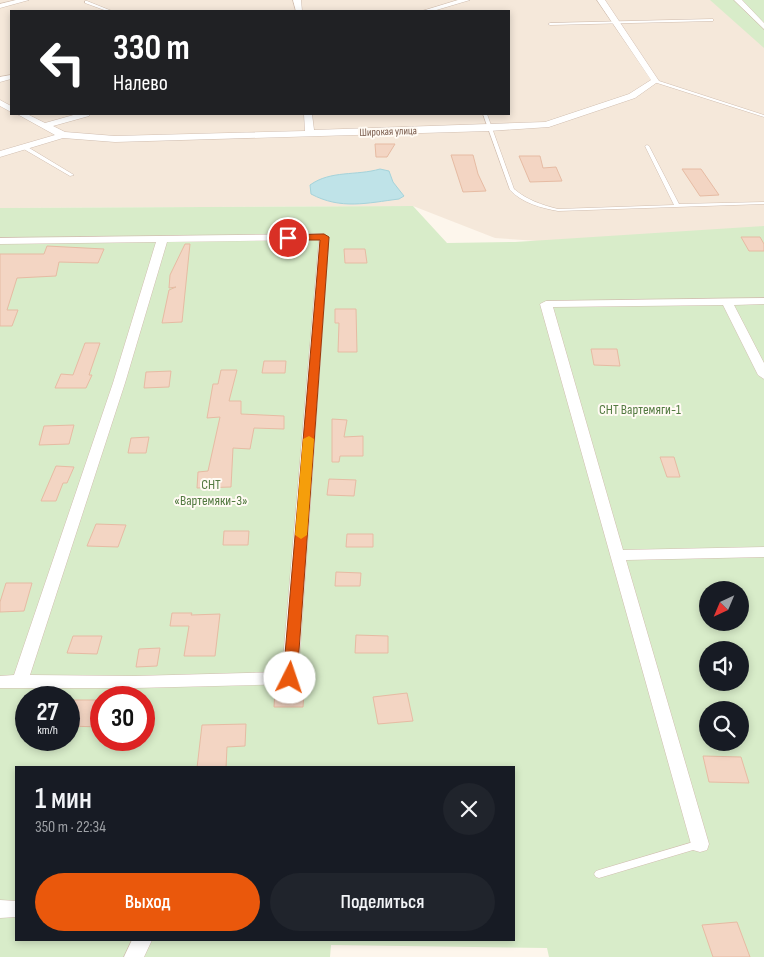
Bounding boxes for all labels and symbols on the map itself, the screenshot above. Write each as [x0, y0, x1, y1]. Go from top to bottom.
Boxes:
street label: Широкая улица [359, 124, 417, 139]
pin [267, 217, 309, 259]
park label: СНТ Вартемяги-1 [599, 401, 681, 418]
park label: СНТ «Вартемяки-3» [174, 476, 248, 509]
north arrow [699, 581, 749, 631]
position arrow [263, 651, 315, 703]
speed limit sign: 30 [90, 686, 155, 751]

